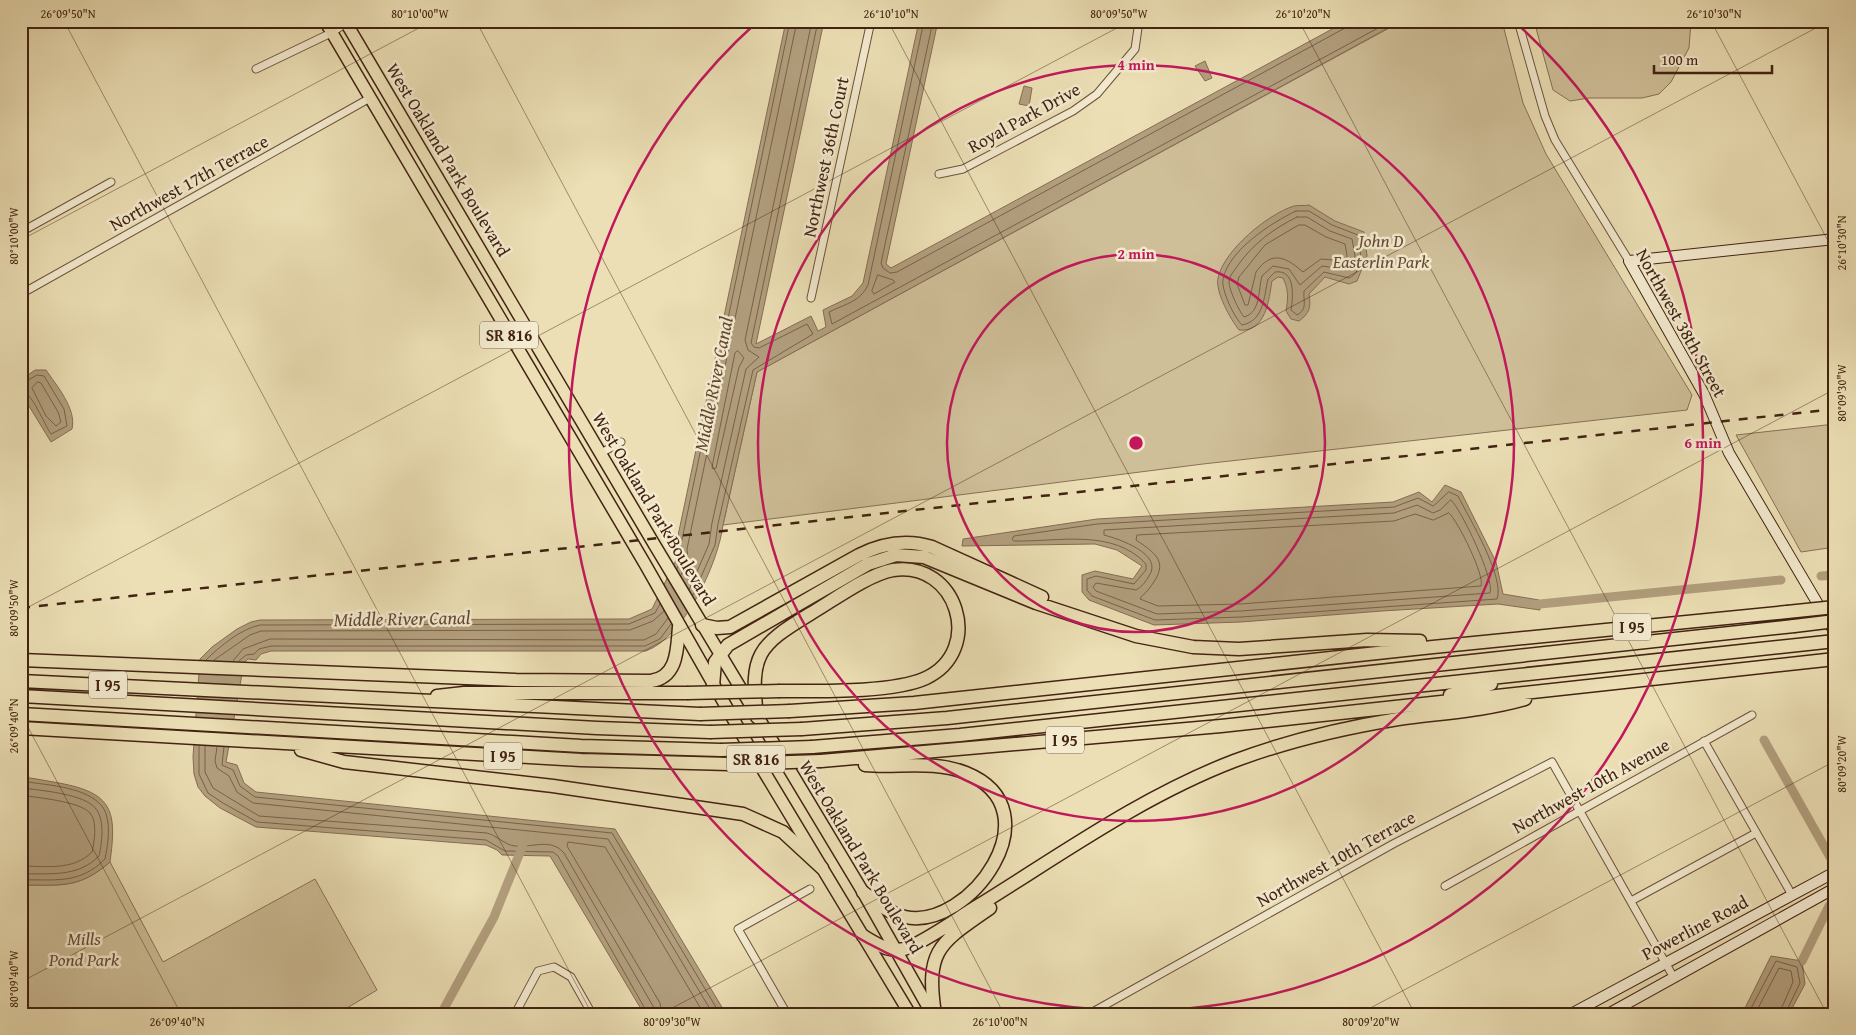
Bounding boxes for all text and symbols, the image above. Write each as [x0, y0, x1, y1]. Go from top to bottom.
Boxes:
text: 26°09'50"N [40, 5, 96, 22]
text: 80°10'00"W [391, 5, 450, 22]
text: 26°10'10"N [863, 5, 919, 22]
text: 80°09'50"W [1090, 5, 1149, 22]
text: 26°10'20"N [1275, 5, 1331, 22]
text: 26°10'30"N [1686, 5, 1742, 22]
scale bar [1654, 42, 1771, 74]
text: 100 m [1661, 49, 1699, 70]
text: 4 min [1117, 54, 1155, 75]
street label: West Oakland Park Boulevard [380, 58, 517, 262]
street label: Northwest 36th Court [795, 74, 856, 240]
street label: Royal Park Drive [963, 75, 1085, 160]
street label: Northwest 17th Terrace [104, 128, 273, 238]
text: 80°10'00"W [5, 206, 22, 265]
text: 26°10'30"N [1833, 215, 1850, 271]
park label: John D Easterlin Park [1332, 227, 1430, 275]
text: 2 min [1117, 243, 1155, 264]
street label: Northwest 38th Street [1629, 243, 1734, 403]
water label: Middle River Canal [686, 314, 740, 454]
road number: SR 816 [480, 322, 538, 348]
text: 80°09'30"W [1833, 363, 1850, 422]
street label: West Oakland Park Boulevard [586, 407, 723, 611]
text: 6 min [1684, 432, 1722, 453]
centre of rings [1127, 434, 1145, 452]
text: 80°09'50"W [5, 578, 22, 637]
water label: Middle River Canal [333, 603, 471, 633]
road number: I 95 [1613, 614, 1651, 640]
road number: I 95 [89, 672, 127, 698]
text: 26°09'40"N [5, 698, 22, 754]
road number: I 95 [1046, 726, 1084, 754]
street label: Northwest 10th Avenue [1507, 731, 1674, 840]
text: 80°09'20"W [1833, 734, 1850, 793]
road number: I 95 [484, 742, 522, 769]
road number: SR 816 [727, 746, 785, 772]
street label: West Oakland Park Boulevard [793, 755, 930, 959]
street label: Northwest 10th Terrace [1251, 804, 1420, 914]
street label: Powerline Road [1637, 888, 1753, 967]
park label: Mills Pond Park [48, 925, 120, 973]
text: 80°09'40"W [5, 949, 22, 1008]
text: 26°09'40"N [149, 1013, 205, 1030]
text: 80°09'30"W [643, 1013, 702, 1030]
text: 26°10'00"N [972, 1013, 1028, 1030]
text: 80°09'20"W [1342, 1013, 1401, 1030]

